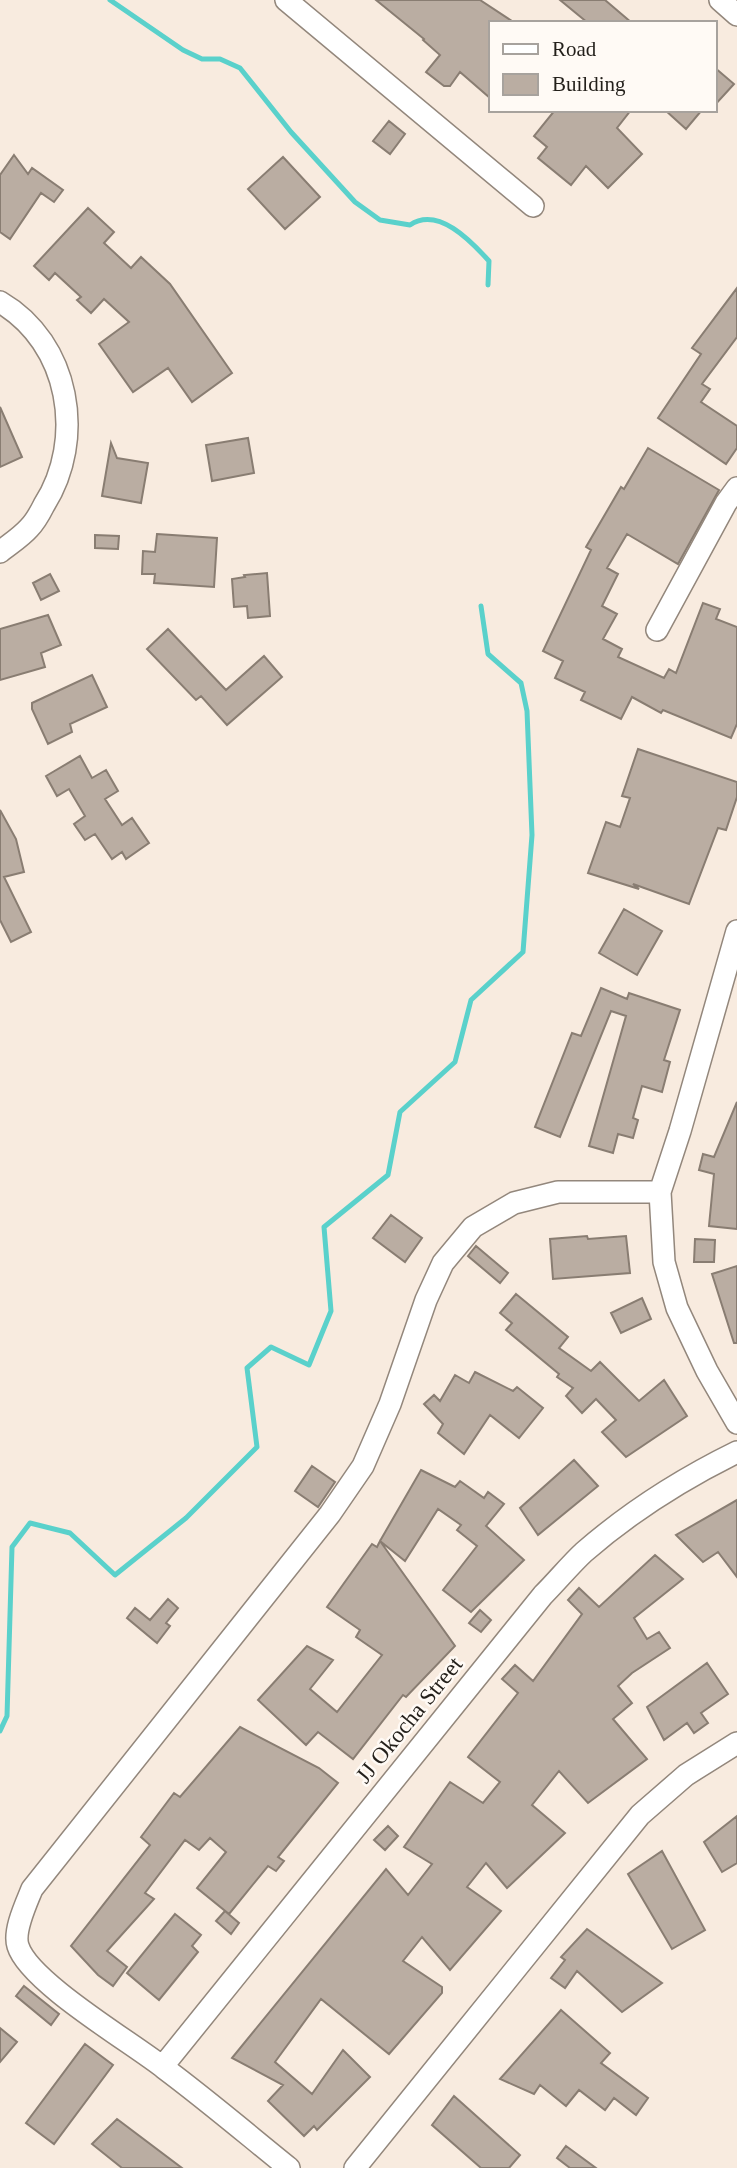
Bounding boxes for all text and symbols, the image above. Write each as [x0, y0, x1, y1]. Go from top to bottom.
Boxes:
legend [489, 21, 716, 112]
text: Road [552, 37, 597, 61]
text: Building [552, 72, 626, 96]
street label: JJ Okocha Street [351, 1652, 468, 1788]

